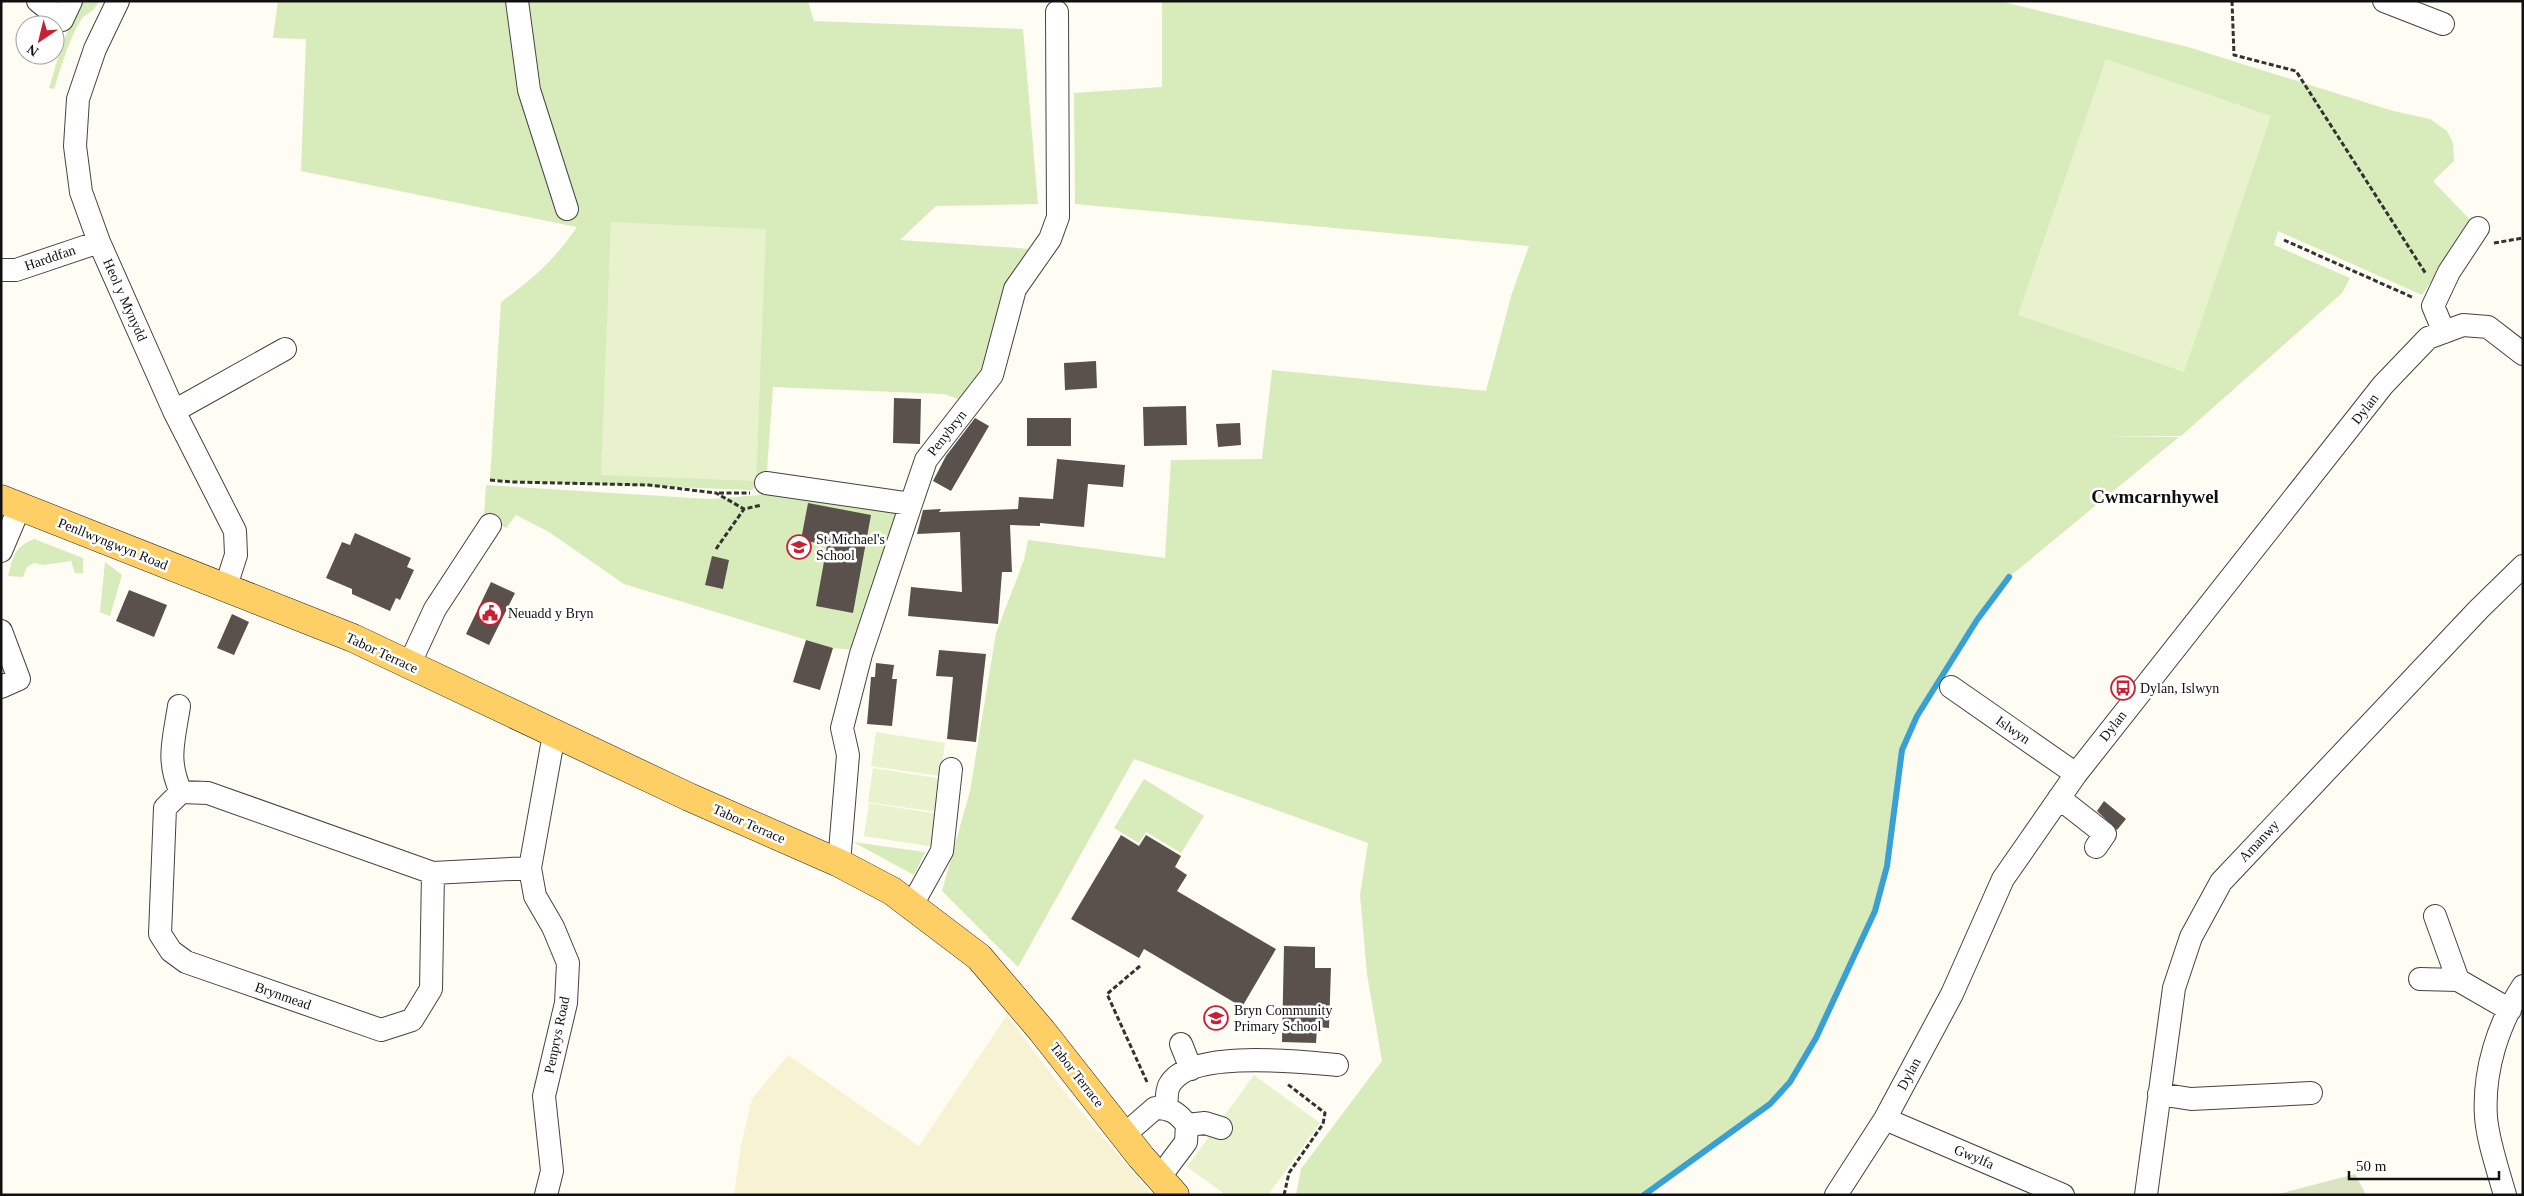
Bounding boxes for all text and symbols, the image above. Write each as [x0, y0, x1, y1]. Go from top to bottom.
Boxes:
north arrow [15, 15, 65, 65]
text: N [24, 41, 41, 59]
street label: Harddfan [23, 242, 77, 274]
street label: Heol y Mynydd [100, 256, 150, 344]
street label: Dylan [2349, 391, 2381, 427]
street label: Penybryn [925, 407, 969, 459]
district label: Cwmcarnhywel [2091, 486, 2219, 507]
street label: Penllwyngwyn Road [56, 515, 170, 573]
place label: St Michael's School [816, 532, 885, 563]
school or university icon: St Michael's School [786, 534, 812, 560]
public building icon: Neuadd y Bryn [477, 600, 503, 626]
place label: Neuadd y Bryn [508, 606, 594, 621]
street label: Tabor Terrace [344, 630, 420, 676]
bus stop icon: Dylan, Islwyn [2110, 675, 2136, 701]
place label: Dylan, Islwyn [2140, 681, 2219, 696]
street label: Dylan [2097, 708, 2129, 744]
street label: Islwyn [1993, 713, 2033, 747]
street label: Tabor Terrace [711, 801, 787, 847]
street label: Amanwy [2236, 817, 2282, 865]
street label: Brynmead [253, 979, 313, 1013]
street label: Penprys Road [542, 995, 572, 1075]
place label: Bryn Community Primary School [1234, 1003, 1332, 1034]
school or university icon: Bryn Community Primary School [1203, 1005, 1229, 1031]
street label: Tabor Terrace [1047, 1040, 1107, 1110]
street label: Dylan [1894, 1055, 1924, 1093]
street label: Gwylfa [1952, 1142, 1997, 1172]
scale bar [2349, 1148, 2499, 1180]
text: 50 m [2356, 1158, 2387, 1174]

